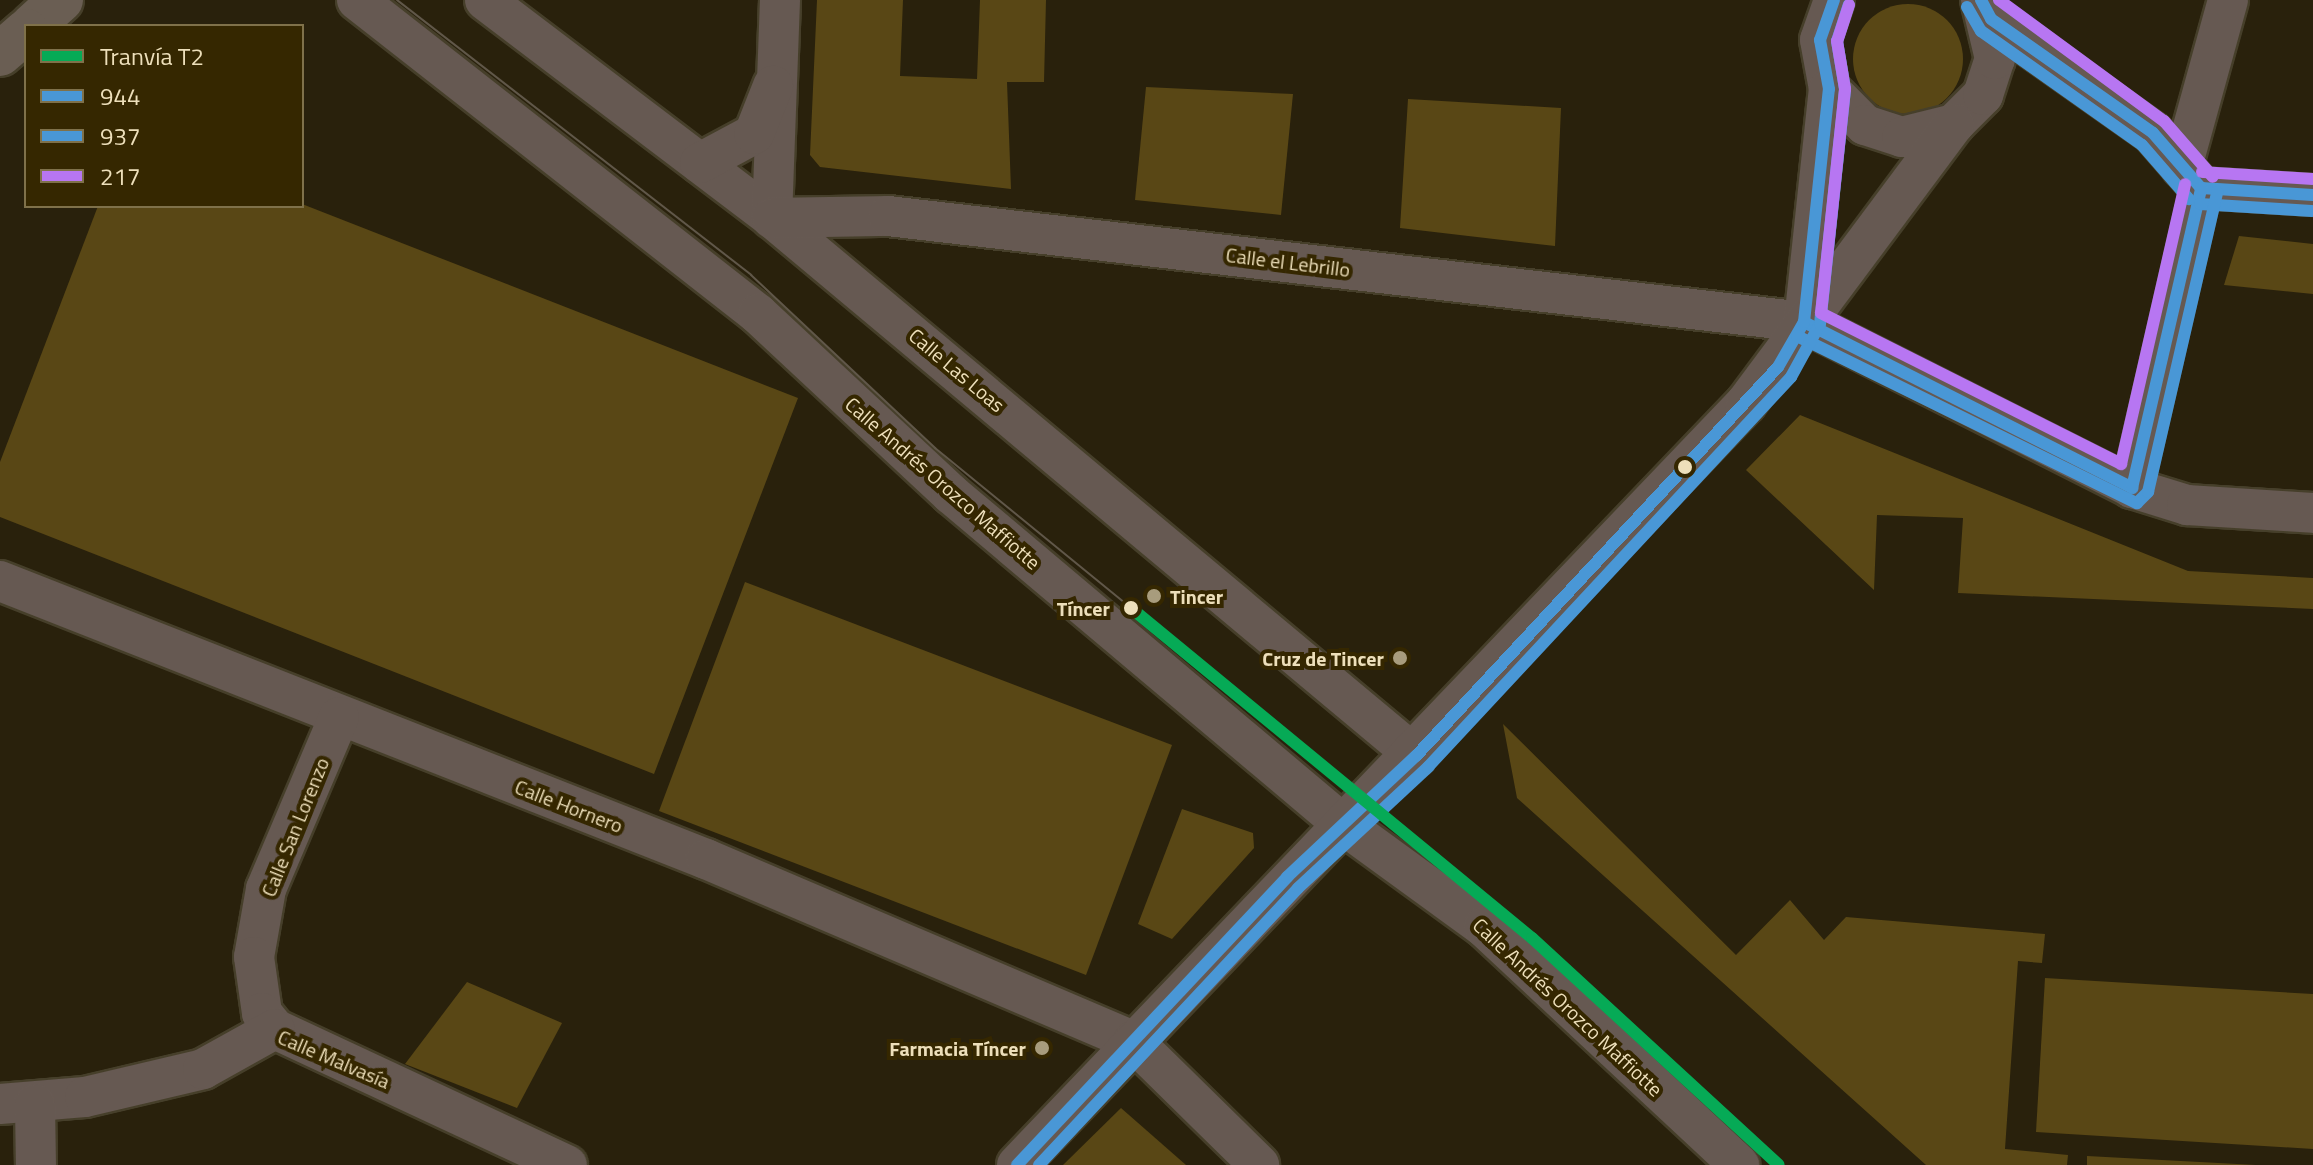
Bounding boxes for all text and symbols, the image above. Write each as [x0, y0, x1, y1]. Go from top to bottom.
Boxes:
legend [24, 24, 304, 208]
text: Tranvía T2 [100, 38, 204, 74]
text: 944 [100, 78, 140, 114]
text: 937 [100, 118, 140, 154]
text: 217 [100, 158, 140, 194]
street label: Calle el Lebrillo [1225, 242, 1351, 282]
street label: Calle Las Loas [904, 323, 1010, 417]
street label: Calle Andrés Orozco Maffiotte [841, 392, 1045, 574]
unlabelled marker [1677, 459, 1693, 475]
place label: Tincer [1170, 584, 1223, 608]
marker: Tincer [1145, 587, 1163, 605]
marker: Tíncer [1117, 594, 1145, 622]
place label: Tíncer [1057, 596, 1110, 620]
place label: Cruz de Tincer [1262, 646, 1384, 670]
marker: Cruz de Tincer [1391, 649, 1409, 667]
street label: Calle San Lorenzo [256, 754, 334, 900]
street label: Calle Hornero [512, 774, 626, 838]
street label: Calle Andrés Orozco Maffiotte [1468, 913, 1668, 1101]
street label: Calle Malvasía [274, 1025, 394, 1093]
place label: Farmacia Tíncer [889, 1036, 1026, 1060]
marker: Farmacia Tíncer [1033, 1039, 1051, 1057]

